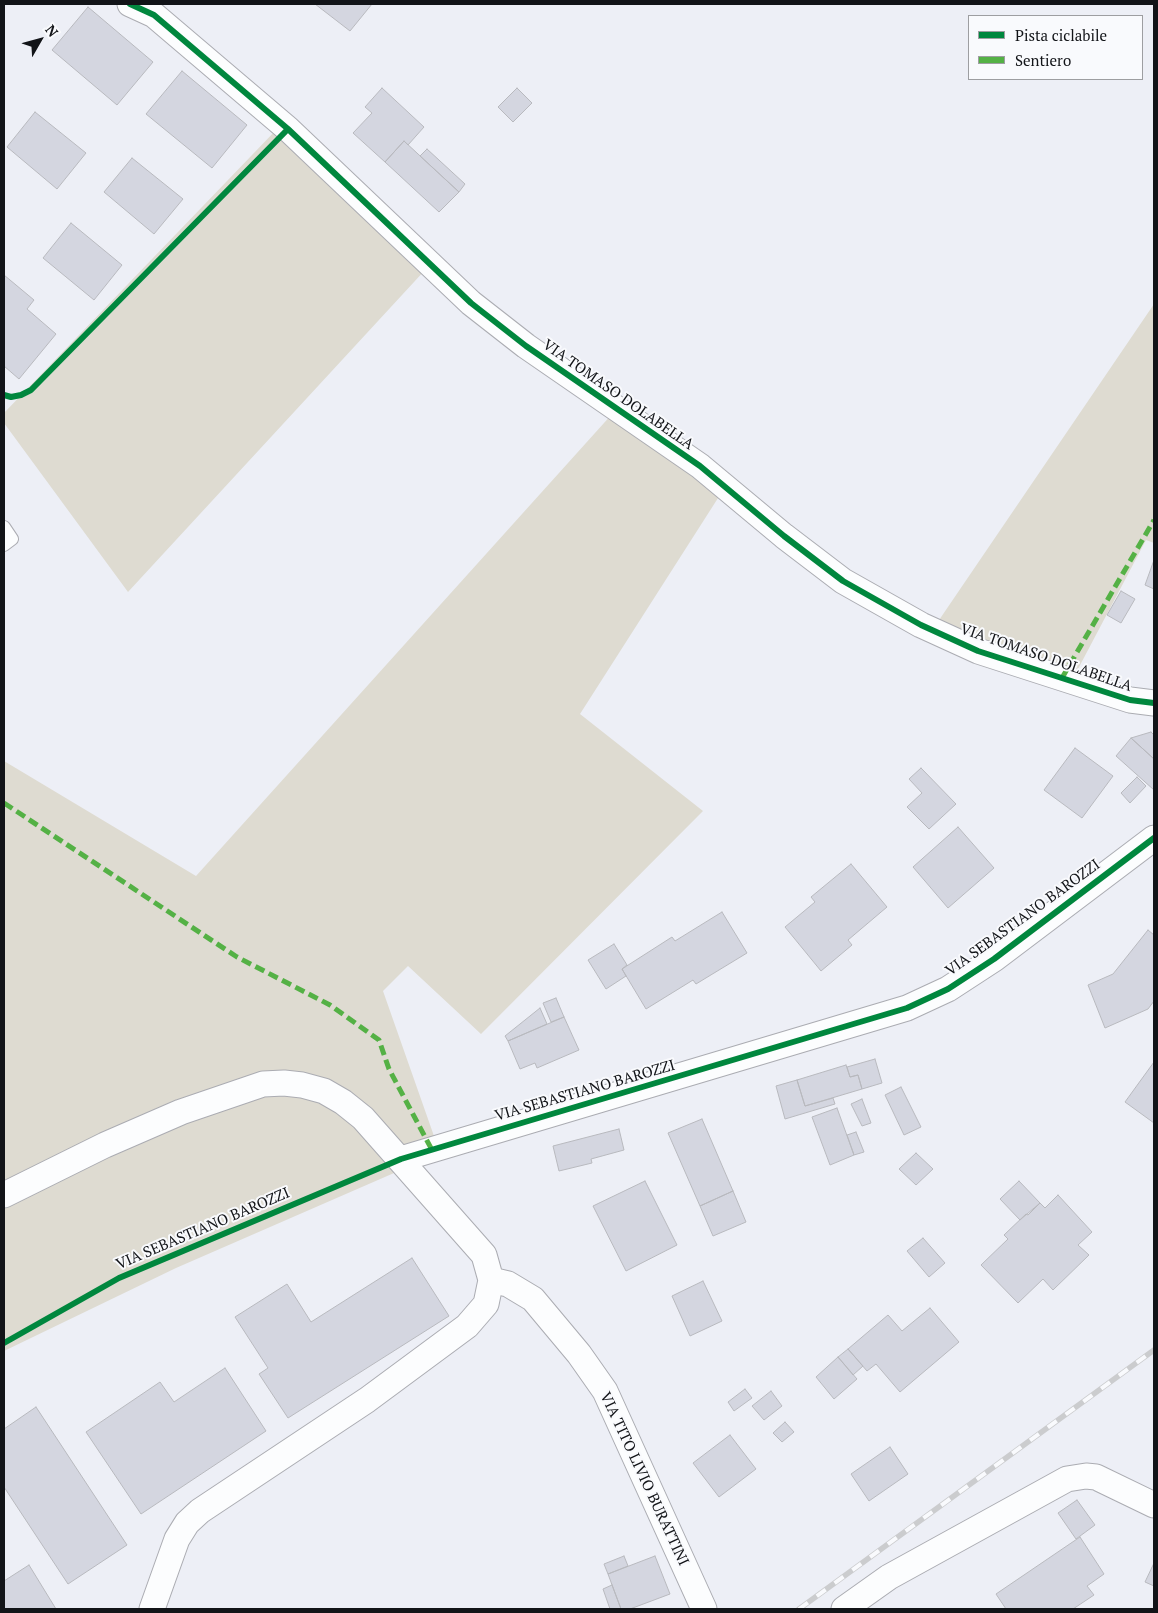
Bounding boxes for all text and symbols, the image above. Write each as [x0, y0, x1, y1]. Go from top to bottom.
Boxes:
north arrow [15, 15, 65, 65]
legend [968, 15, 1143, 80]
text: N [41, 20, 63, 40]
text: Pista ciclabile [1015, 25, 1107, 45]
text: Sentiero [1015, 50, 1071, 70]
street label: VIA TOMASO DOLABELLA [539, 336, 697, 454]
street label: VIA TOMASO DOLABELLA [958, 620, 1134, 696]
street label: VIA SEBASTIANO BAROZZI [942, 856, 1104, 980]
street label: VIA SEBASTIANO BAROZZI [493, 1057, 677, 1125]
street label: VIA SEBASTIANO BAROZZI [114, 1184, 292, 1274]
street label: VIA TITO LIVIO BURATTINI [596, 1389, 692, 1569]

